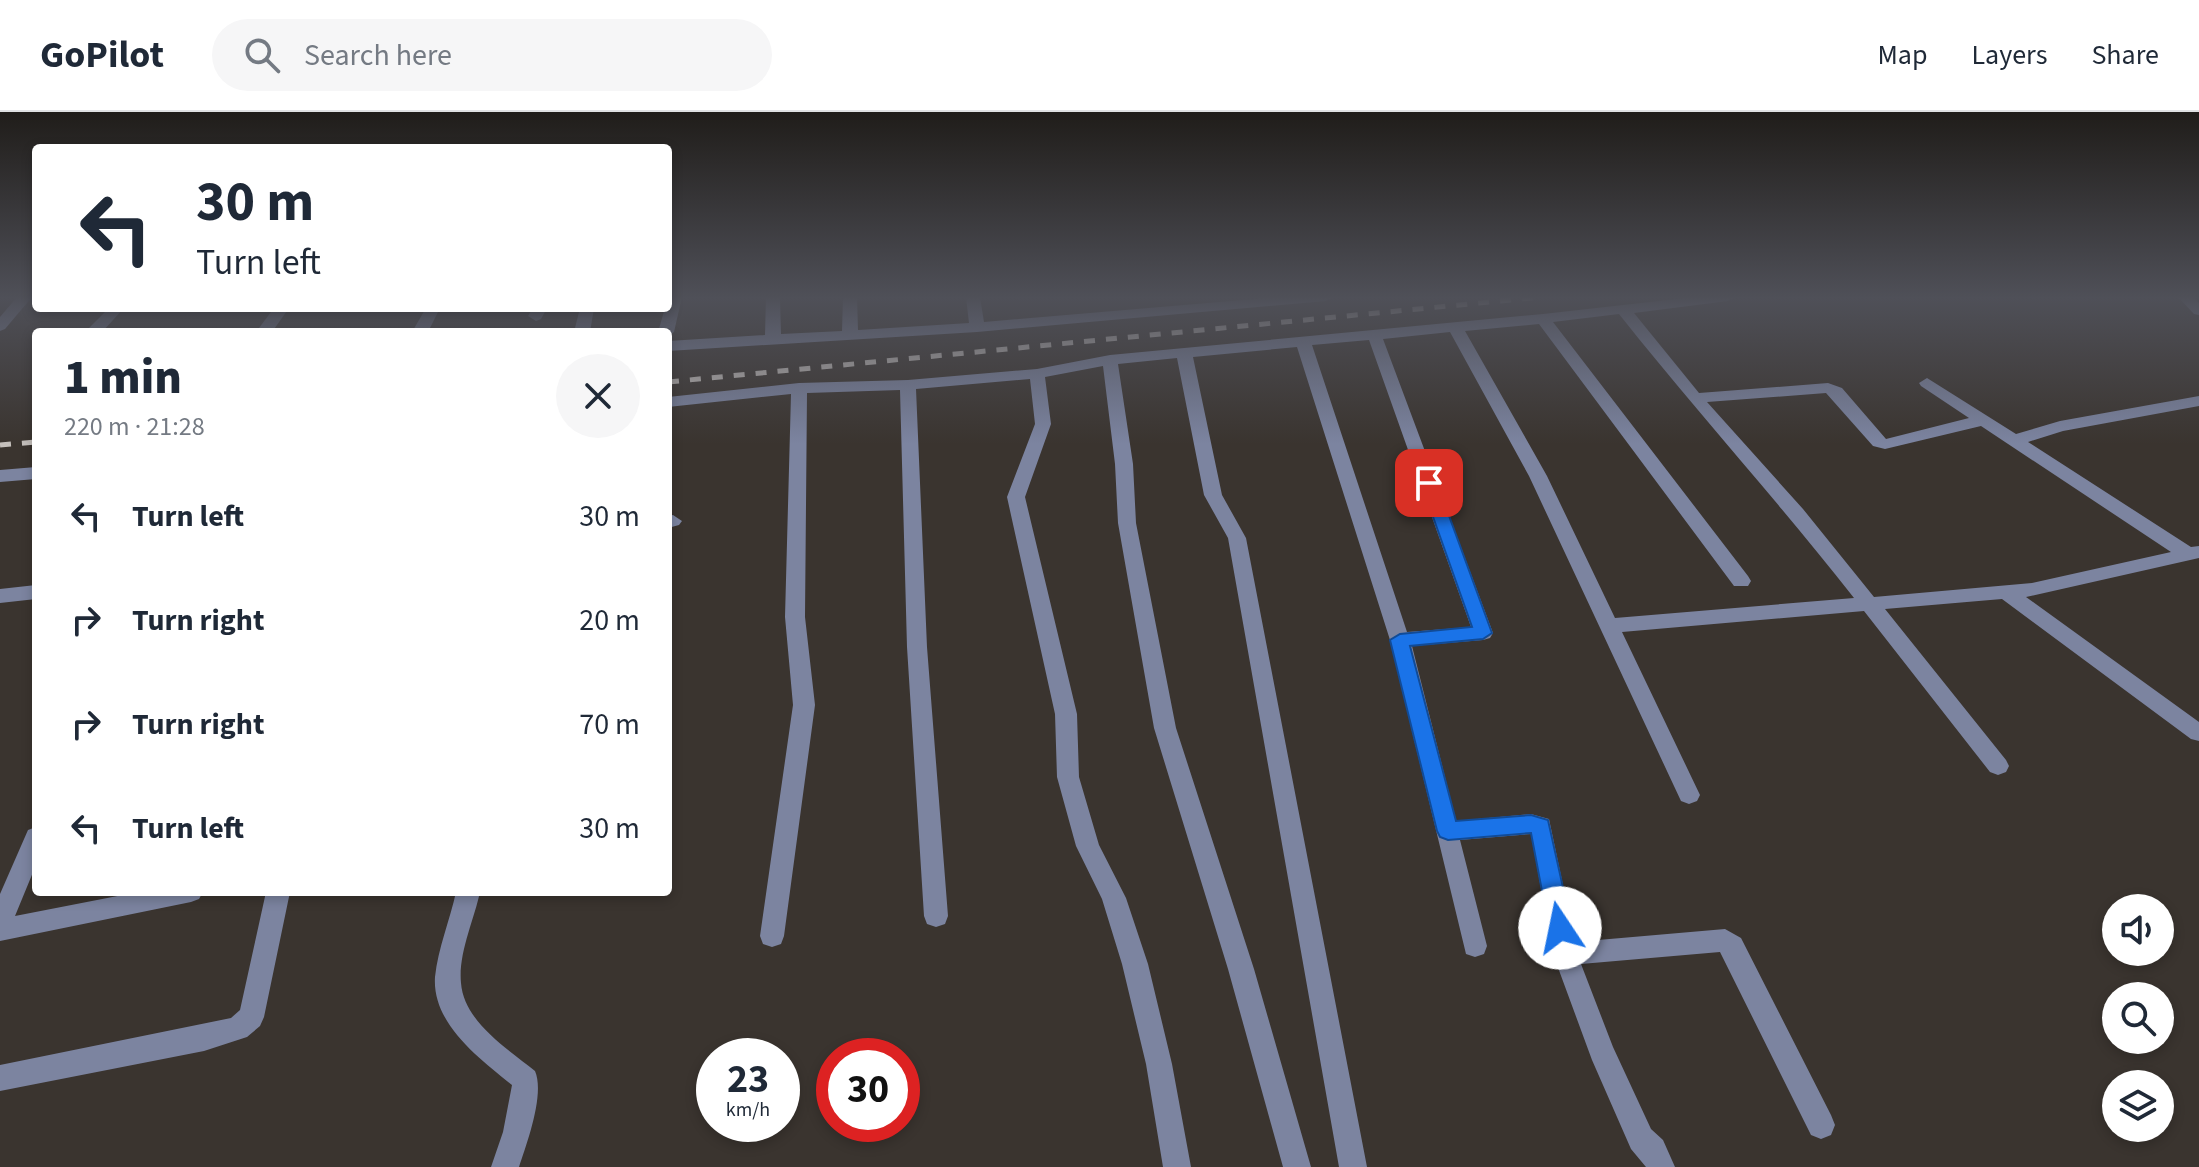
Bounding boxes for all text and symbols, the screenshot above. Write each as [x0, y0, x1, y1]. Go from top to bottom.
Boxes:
search box [212, 19, 772, 91]
text: GoPilot [40, 28, 164, 82]
icon: search [240, 33, 284, 77]
text: Search here [304, 34, 452, 77]
text: Map [1877, 35, 1927, 75]
text: Layers [1971, 35, 2047, 75]
text: Share [2091, 35, 2159, 75]
text: 30 m [196, 163, 314, 242]
icon: left [64, 176, 168, 280]
text: Turn left [196, 237, 321, 288]
text: 1 min [64, 344, 182, 412]
button: close [556, 354, 640, 438]
text: 220 m · 21:28 [64, 408, 205, 445]
pin [1395, 449, 1463, 517]
icon: arrive [1407, 461, 1451, 505]
icon: left [64, 494, 108, 538]
text: Turn left [132, 495, 244, 538]
text: 30 m [579, 495, 640, 538]
icon: right [64, 598, 108, 642]
text: Turn right [132, 599, 264, 642]
text: 20 m [579, 599, 640, 642]
icon: right [64, 702, 108, 746]
text: Turn right [132, 703, 264, 746]
text: 70 m [579, 703, 640, 746]
icon: left [64, 806, 108, 850]
text: Turn left [132, 807, 244, 850]
text: 30 m [579, 807, 640, 850]
position arrow [1518, 886, 1602, 970]
map controls [2102, 894, 2174, 1142]
button: sound [2102, 894, 2174, 966]
button: search [2102, 982, 2174, 1054]
speed limit sign: 30 [816, 1038, 920, 1142]
text: 23 [727, 1051, 769, 1108]
button: layers [2102, 1070, 2174, 1142]
text: km/h [726, 1096, 770, 1124]

